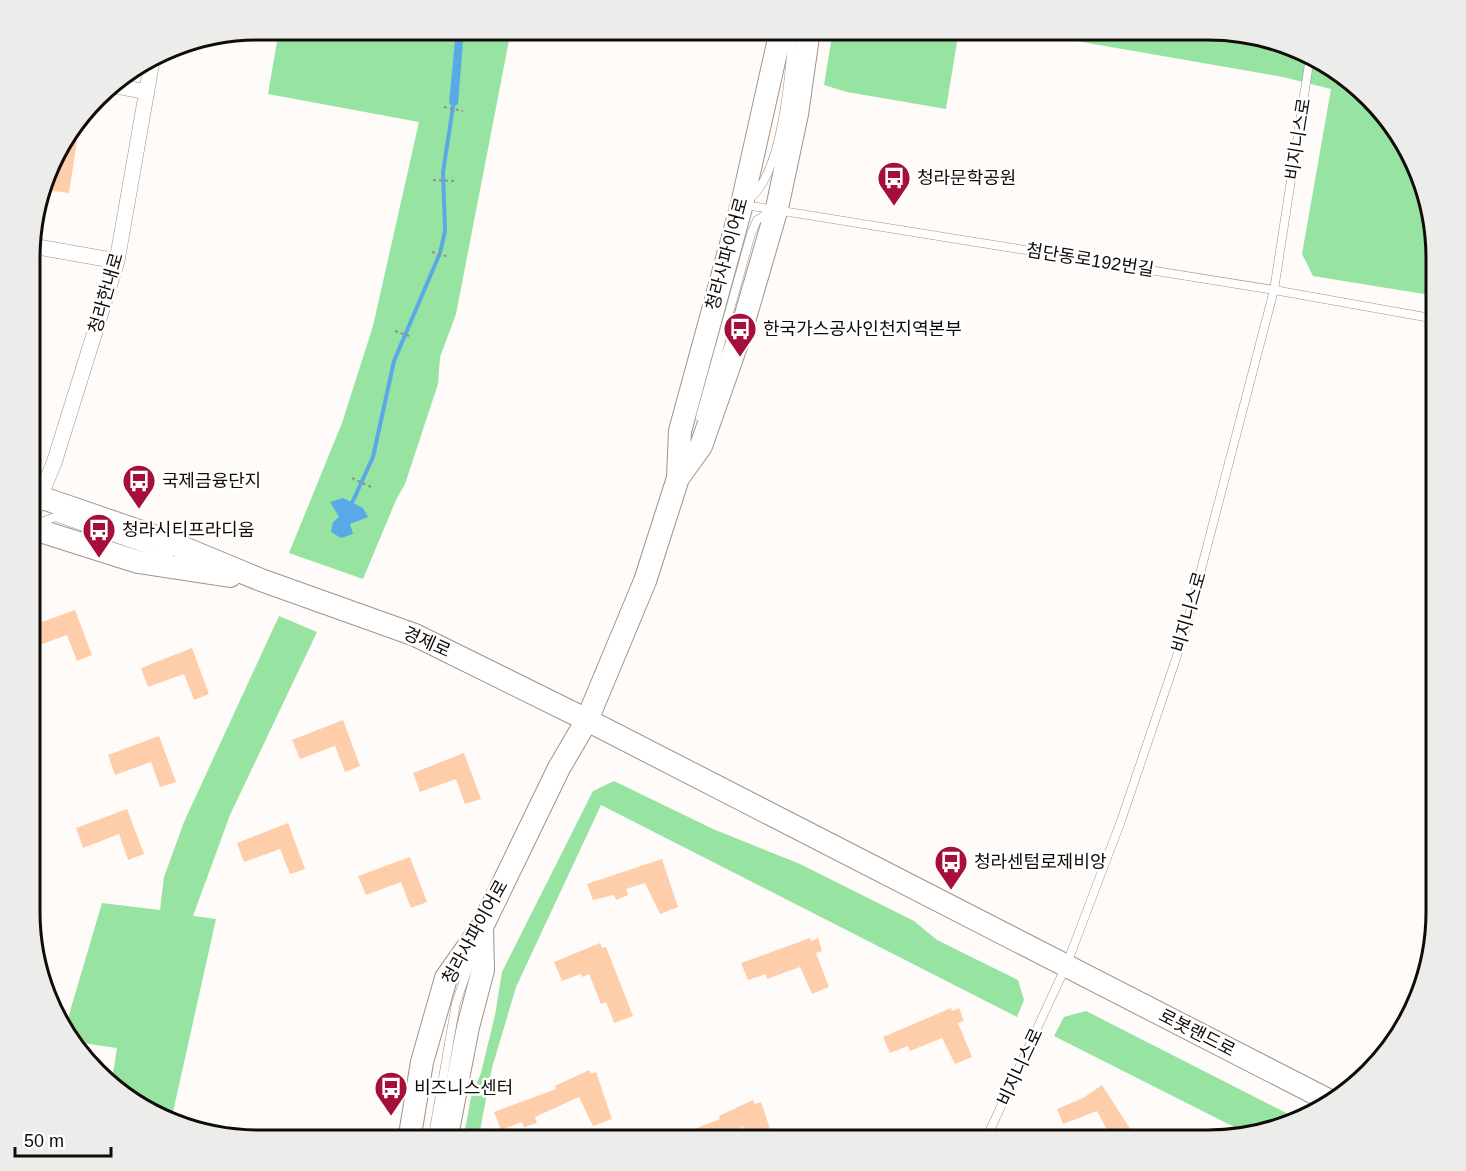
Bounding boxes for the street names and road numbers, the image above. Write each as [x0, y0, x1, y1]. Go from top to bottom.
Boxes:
street label: 비지니스로 [1282, 97, 1314, 181]
street label: 청라사파이어로 [702, 195, 752, 313]
street label: 첨단동로192번길 [1025, 240, 1155, 280]
street label: 청라한내로 [85, 250, 127, 336]
street label: 비지니스로 [1168, 569, 1210, 655]
street label: 경제로 [400, 623, 454, 661]
street label: 청라사파이어로 [438, 876, 512, 988]
street label: 로봇랜드로 [1156, 1005, 1238, 1061]
street label: 비지니스로 [993, 1025, 1047, 1109]

